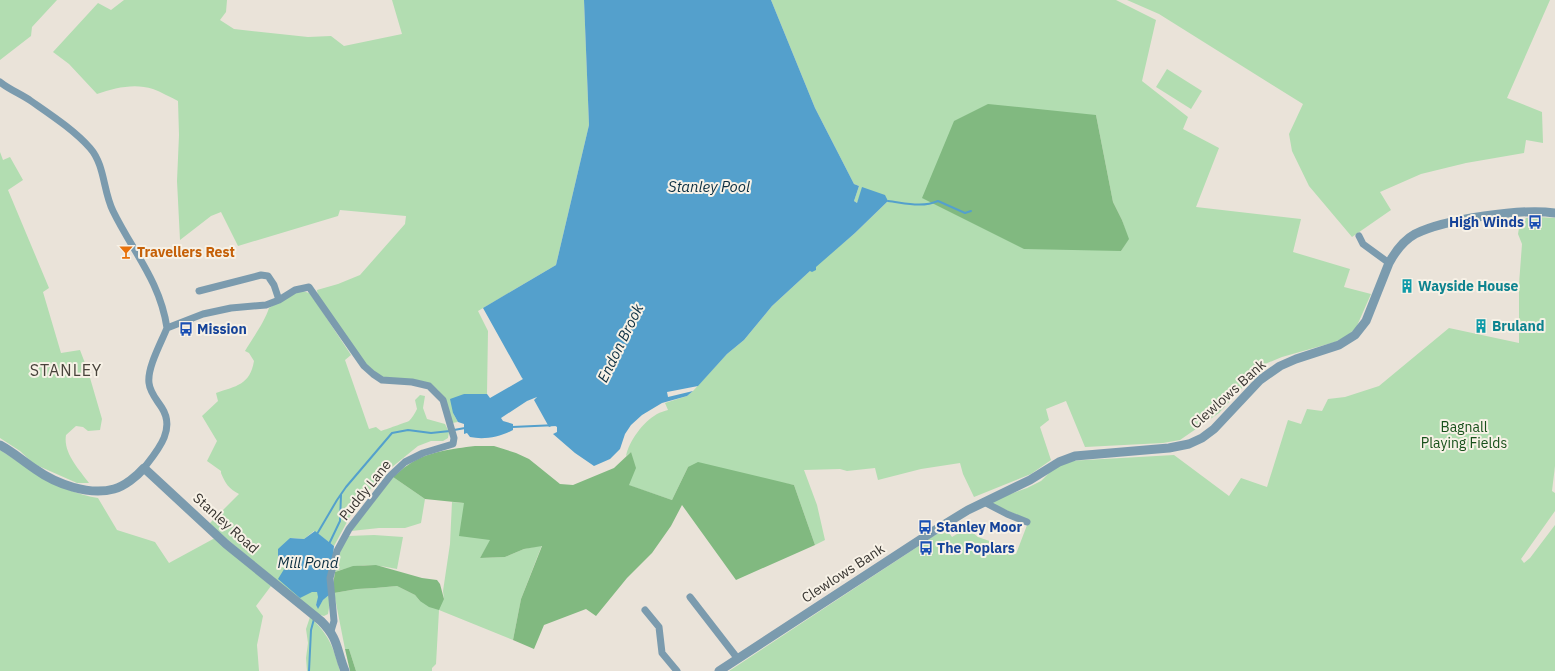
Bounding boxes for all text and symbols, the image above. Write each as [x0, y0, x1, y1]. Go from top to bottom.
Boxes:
water label: Stanley Pool [668, 177, 750, 196]
place label: High Winds [1449, 213, 1524, 231]
bus stop icon: High Winds [1527, 214, 1543, 230]
place label: Travellers Rest [137, 243, 235, 261]
bar icon: Travellers Rest [118, 244, 134, 260]
place label: Wayside House [1418, 277, 1519, 295]
building icon: Wayside House [1399, 278, 1415, 294]
water label: Endon Brook [593, 300, 647, 385]
place label: Bruland [1492, 317, 1544, 335]
building icon: Bruland [1473, 318, 1489, 334]
place label: Mission [197, 320, 247, 338]
bus stop icon: Mission [178, 321, 194, 337]
street label: Clewlows Bank [1187, 355, 1270, 433]
district label: STANLEY [30, 360, 102, 380]
park label: Bagnall Playing Fields [1421, 418, 1507, 452]
street label: Puddy Lane [335, 456, 395, 524]
street label: Stanley Road [189, 489, 263, 557]
place label: Stanley Moor [936, 518, 1022, 536]
bus stop icon: Stanley Moor [917, 519, 933, 535]
street label: Clewlows Bank [798, 539, 888, 606]
place label: The Poplars [937, 539, 1015, 557]
bus stop icon: The Poplars [918, 540, 934, 556]
water label: Mill Pond [277, 553, 339, 572]

